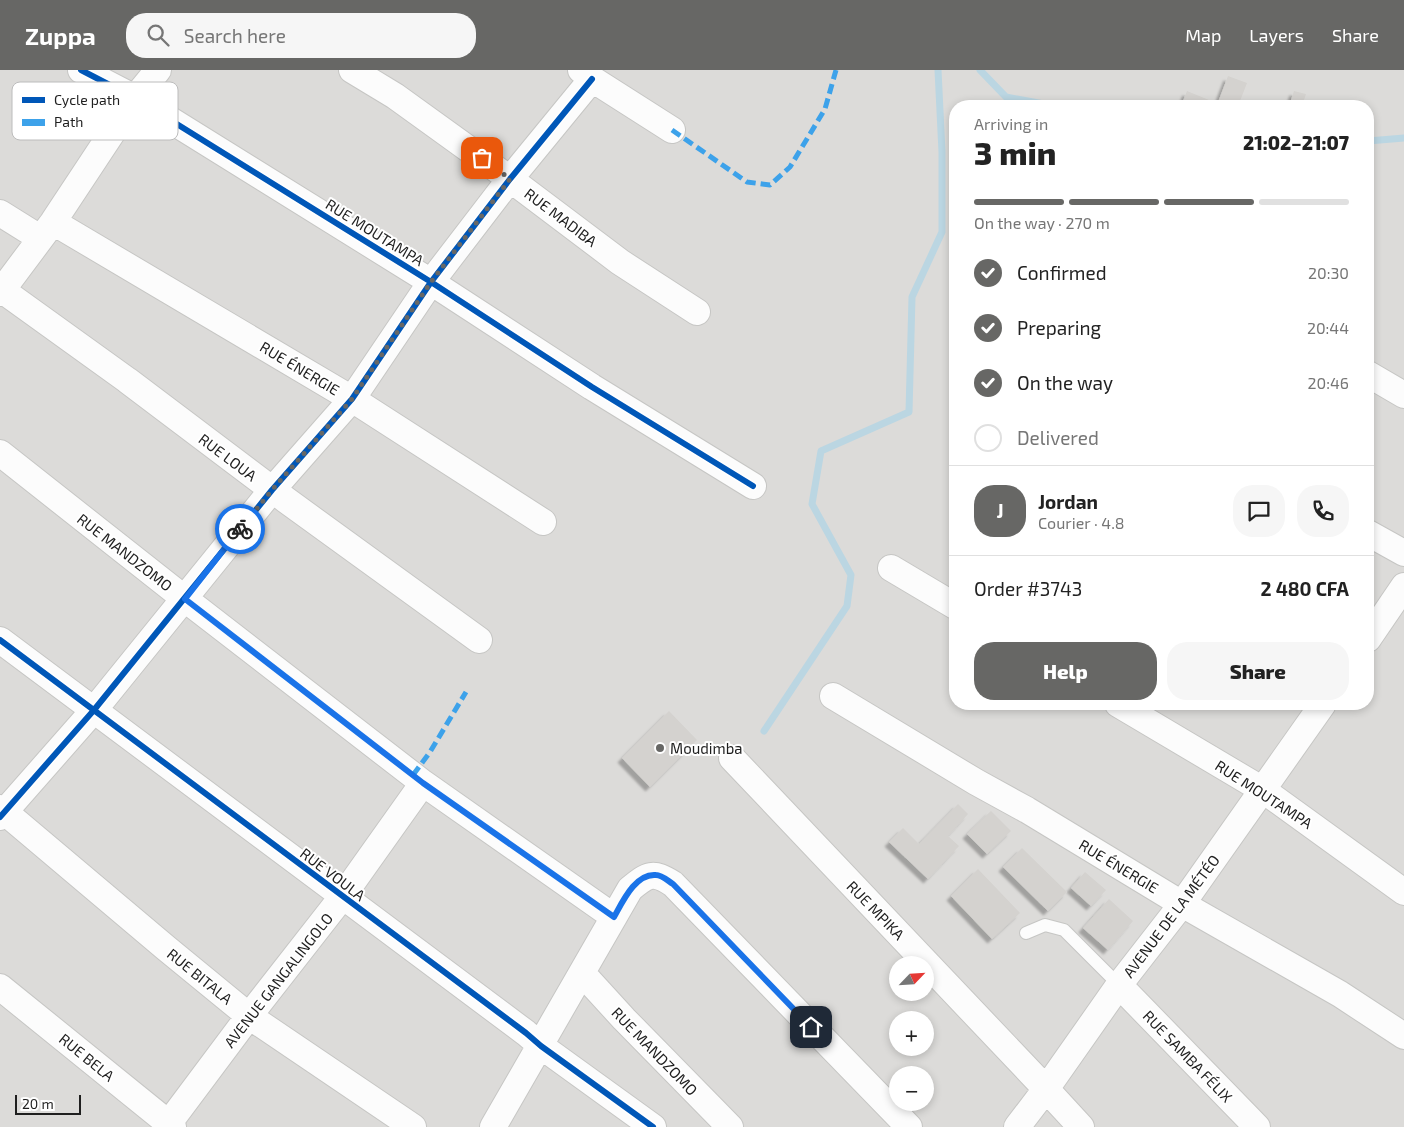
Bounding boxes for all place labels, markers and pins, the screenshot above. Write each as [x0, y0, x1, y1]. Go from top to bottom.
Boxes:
pin [461, 137, 503, 179]
place label: Moudimba [670, 739, 742, 757]
marker: Moudimba [654, 742, 666, 754]
pin [790, 1006, 832, 1048]

